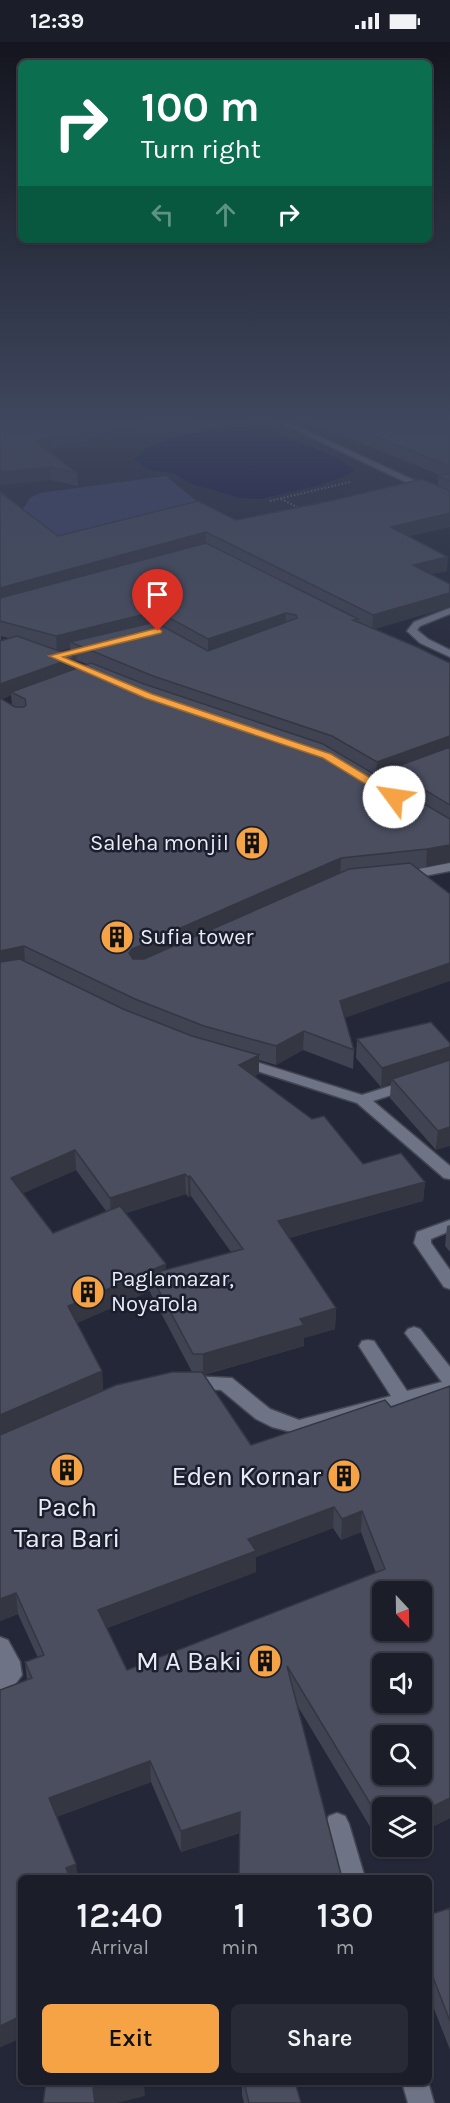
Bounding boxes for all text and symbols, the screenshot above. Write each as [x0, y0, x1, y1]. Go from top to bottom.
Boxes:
text: 12:39 [30, 8, 84, 34]
text: 100 m [141, 82, 260, 132]
icon: right [42, 84, 120, 162]
text: Turn right [141, 133, 261, 165]
icon: left [146, 198, 179, 231]
icon: ahead [209, 198, 242, 231]
icon: right [272, 198, 305, 231]
pin [132, 569, 183, 631]
icon: arrive [141, 578, 174, 611]
position arrow [362, 765, 426, 829]
building icon: Saleha monjil [234, 825, 270, 861]
place label: Saleha monjil [90, 830, 229, 856]
building icon: Sufia tower [99, 919, 135, 955]
place label: Sufia tower [140, 924, 254, 950]
place label: Paglamazar, NoyaTola [111, 1266, 234, 1317]
building icon: Paglamazar, NoyaTola [70, 1274, 106, 1310]
building icon: Pach Tara Bari [49, 1452, 85, 1488]
building icon: Eden Kornar [326, 1458, 362, 1494]
place label: Eden Kornar [171, 1460, 321, 1492]
place label: Pach Tara Bari [14, 1491, 120, 1554]
north arrow [372, 1581, 432, 1641]
map controls [372, 1581, 432, 1857]
building icon: M A Baki [247, 1643, 283, 1679]
place label: M A Baki [136, 1645, 242, 1677]
button: sound [372, 1653, 432, 1713]
button: search [372, 1725, 432, 1785]
button: layers [372, 1797, 432, 1857]
text: 12:40 [76, 1894, 163, 1936]
text: 1 [234, 1894, 246, 1936]
text: 130 [317, 1894, 374, 1936]
text: Arrival [90, 1936, 149, 1959]
text: min [222, 1936, 258, 1959]
text: m [336, 1936, 354, 1959]
button: Exit [42, 2004, 219, 2073]
button: Share [231, 2004, 408, 2073]

